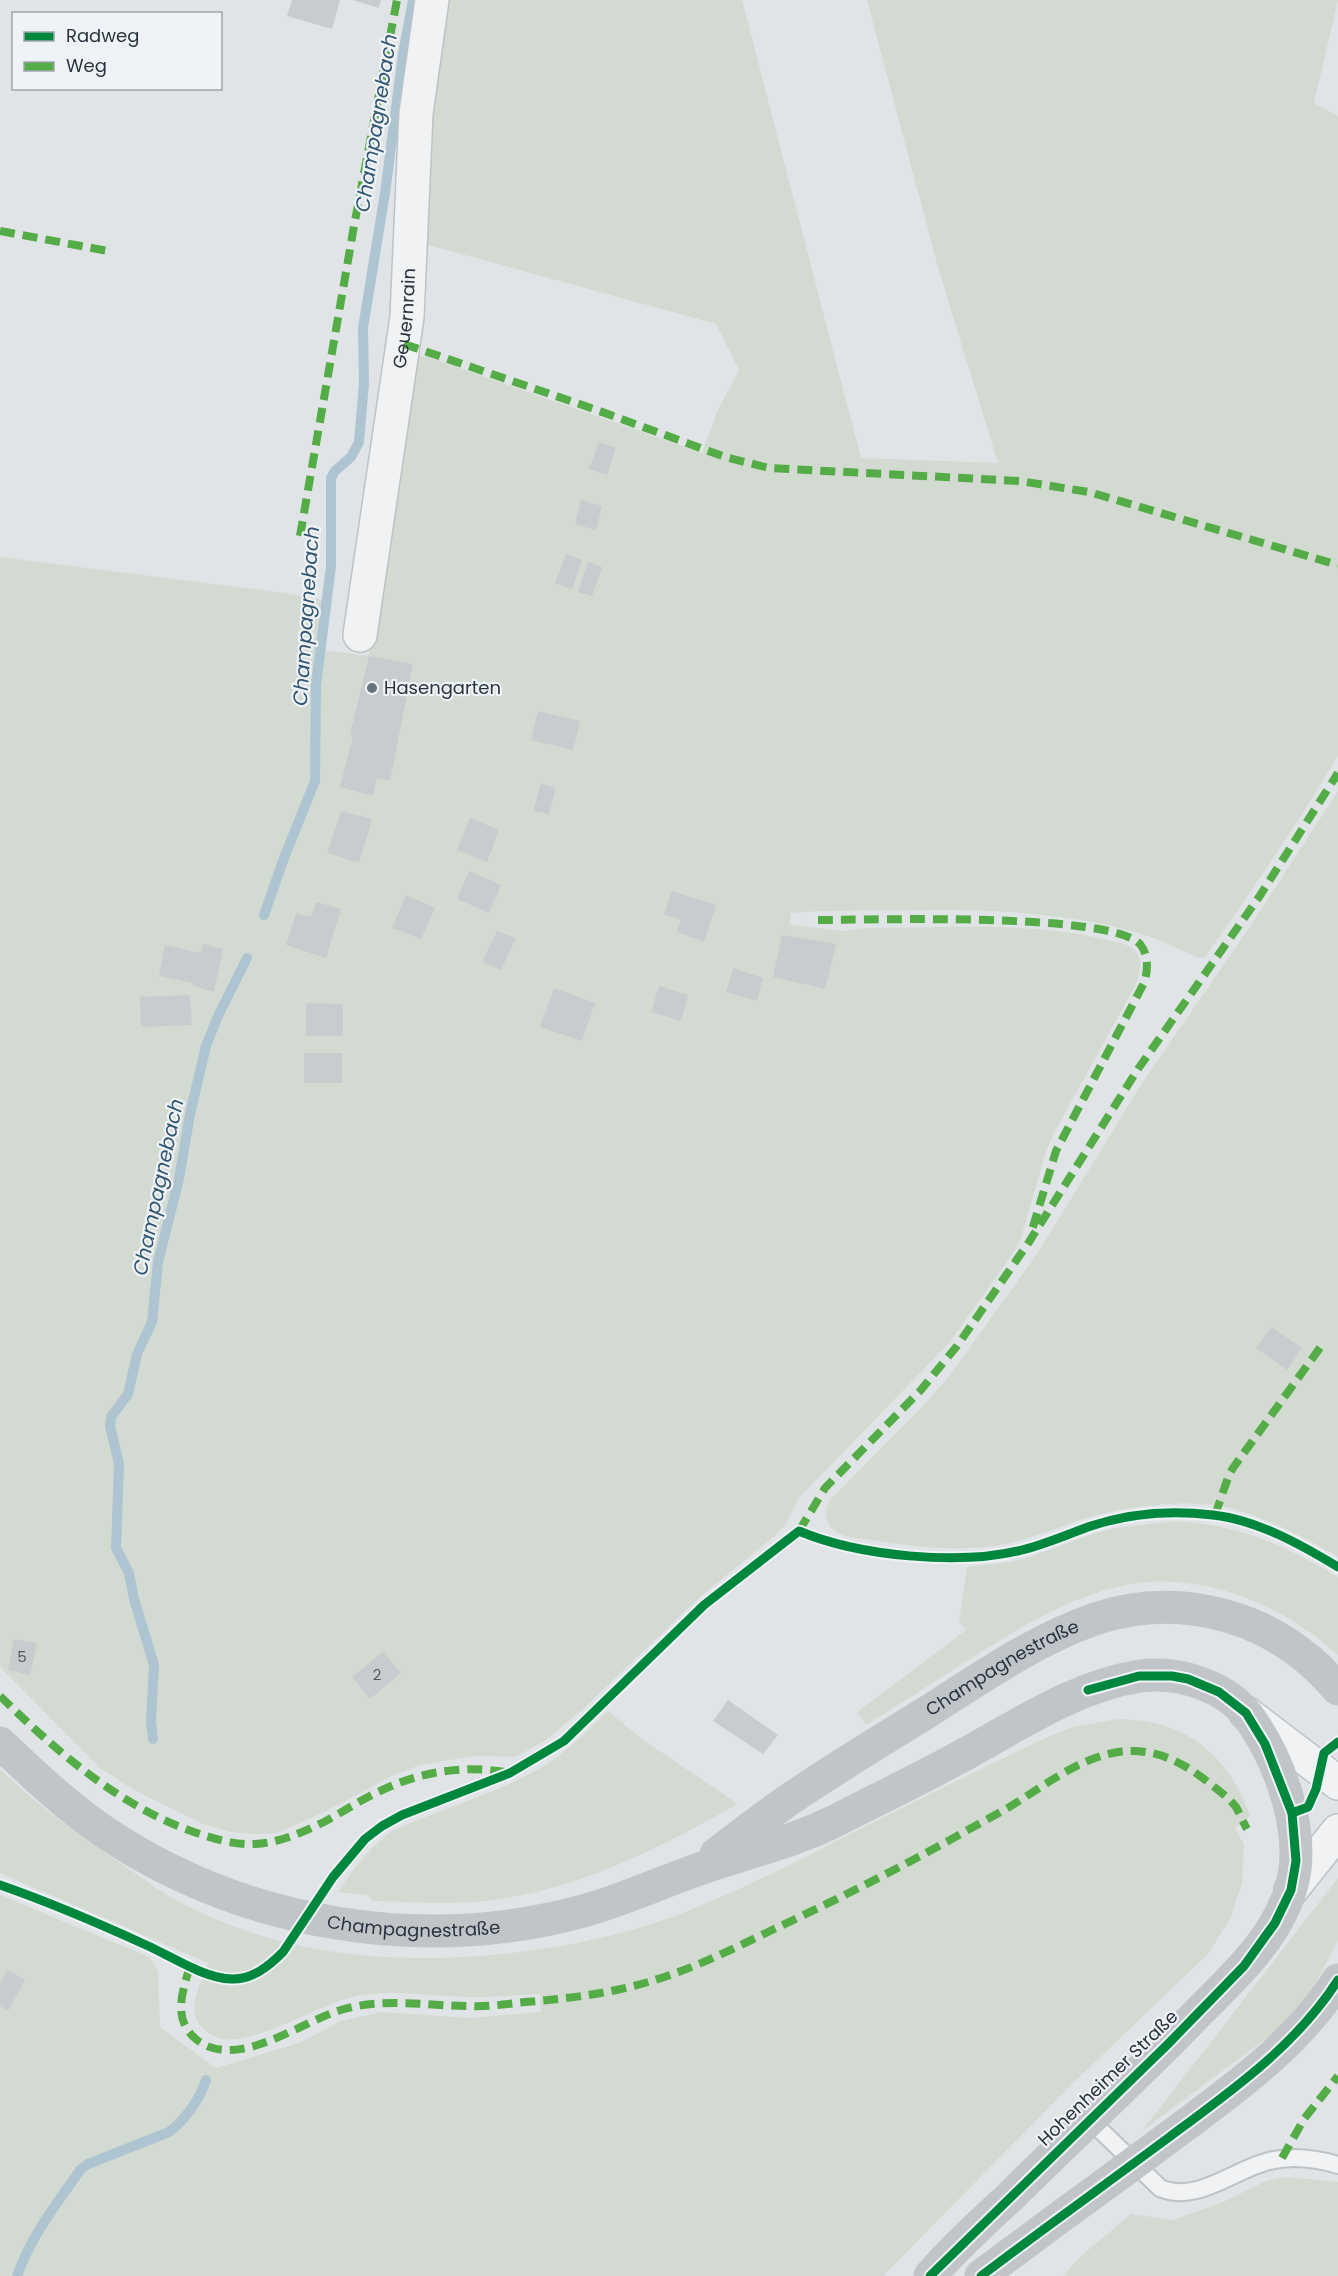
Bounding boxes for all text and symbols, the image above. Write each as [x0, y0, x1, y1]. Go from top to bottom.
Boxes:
legend [12, 12, 222, 90]
text: Radweg [66, 23, 139, 48]
water label: Champagnebach [348, 32, 404, 214]
text: Weg [66, 53, 107, 78]
street label: Geuernrain [387, 267, 421, 370]
water label: Champagnebach [286, 525, 326, 707]
place label: Hasengarten [384, 675, 501, 700]
marker: Hasengarten [365, 681, 379, 695]
water label: Champagnebach [126, 1096, 190, 1278]
street label: Champagnestraße [921, 1613, 1083, 1722]
house number: 5 [17, 1646, 27, 1667]
house number: 2 [373, 1664, 381, 1685]
street label: Champagnestraße [325, 1909, 502, 1943]
street label: Hohenheimer Straße [1032, 2004, 1183, 2151]

